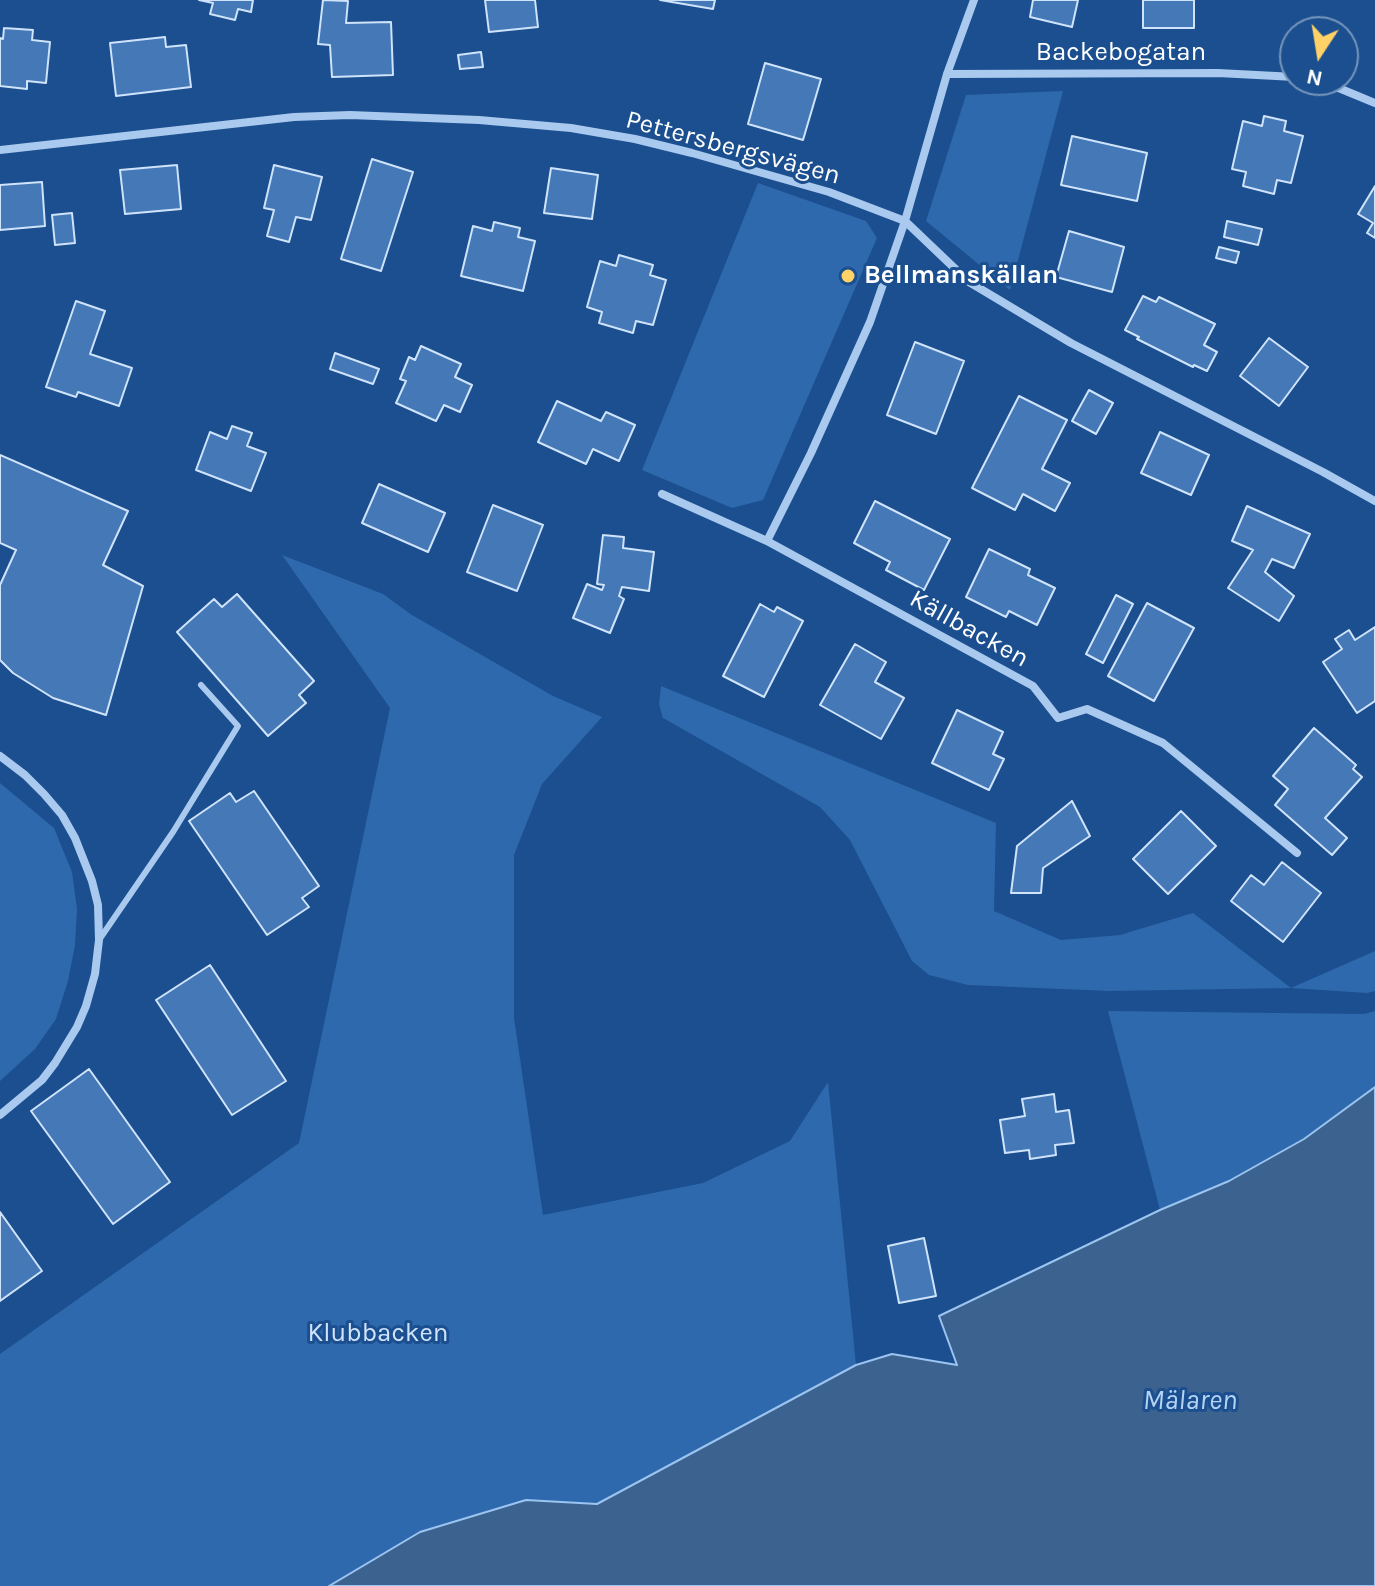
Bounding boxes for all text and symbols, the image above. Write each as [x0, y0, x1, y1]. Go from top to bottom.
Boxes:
north arrow [1279, 16, 1359, 96]
street label: Backebogatan [1036, 37, 1206, 69]
text: N [1304, 63, 1325, 92]
street label: Pettersbergsvägen [622, 104, 844, 192]
place label: Bellmanskällan [864, 260, 1058, 292]
marker: Bellmanskällan [839, 267, 857, 285]
street label: Källbacken [904, 583, 1034, 675]
park label: Klubbacken [307, 1318, 449, 1350]
water label: Mälaren [1143, 1384, 1237, 1418]

